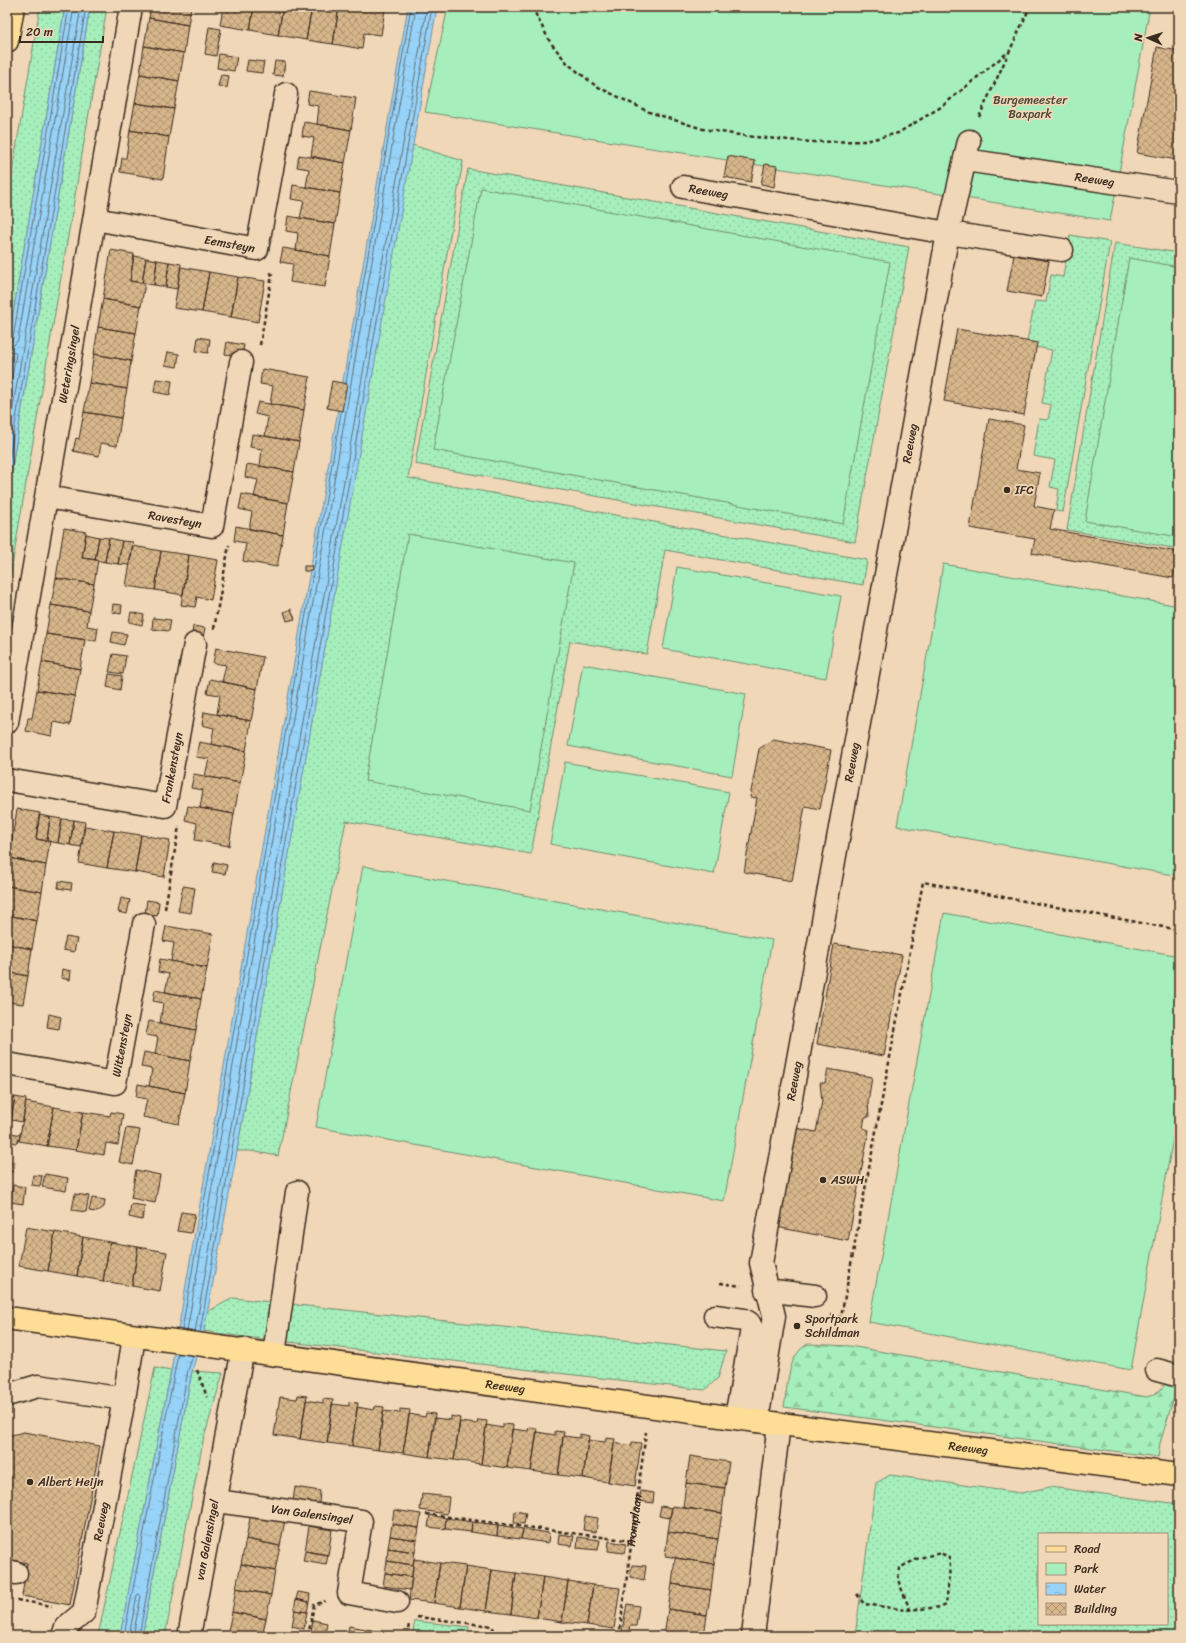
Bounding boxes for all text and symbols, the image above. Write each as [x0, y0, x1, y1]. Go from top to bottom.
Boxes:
scale bar [20, 18, 103, 44]
north arrow [1128, 18, 1168, 58]
text: 20 m [26, 21, 53, 43]
text: N [1129, 33, 1148, 43]
park label: Burgemeester Baxpark [993, 89, 1068, 125]
street label: Reeweg [1073, 166, 1116, 193]
street label: Reeweg [687, 177, 730, 206]
street label: Eemsteyn [202, 228, 257, 260]
street label: Weteringsingel [51, 323, 87, 405]
street label: Reeweg [895, 422, 924, 465]
place label: IFC [1014, 479, 1034, 501]
marker: IFC [1002, 485, 1012, 495]
street label: Ravesteyn [147, 504, 204, 535]
street label: Frankensteyn [155, 730, 190, 805]
street label: Reeweg [838, 741, 866, 784]
street label: Wittensteyn [105, 1011, 139, 1079]
street label: Reeweg [780, 1059, 808, 1102]
place label: ASWH [830, 1169, 865, 1191]
marker: ASWH [818, 1175, 828, 1185]
place label: Sportpark Schildman [805, 1308, 860, 1344]
marker: Sportpark Schildman [792, 1321, 802, 1331]
street label: Reeweg [484, 1373, 527, 1400]
street label: Reeweg [947, 1435, 989, 1461]
place label: Albert Heijn [37, 1471, 104, 1493]
marker: Albert Heijn [25, 1477, 35, 1487]
street label: Tromplaan [620, 1492, 649, 1549]
street label: van Galensingel [189, 1497, 226, 1582]
street label: Van Galensingel [270, 1498, 355, 1531]
street label: Reeweg [87, 1500, 115, 1543]
legend [1038, 1533, 1168, 1625]
text: Road [1074, 1538, 1101, 1560]
text: Park [1074, 1558, 1099, 1580]
text: Water [1074, 1578, 1107, 1600]
text: Building [1074, 1598, 1117, 1620]

